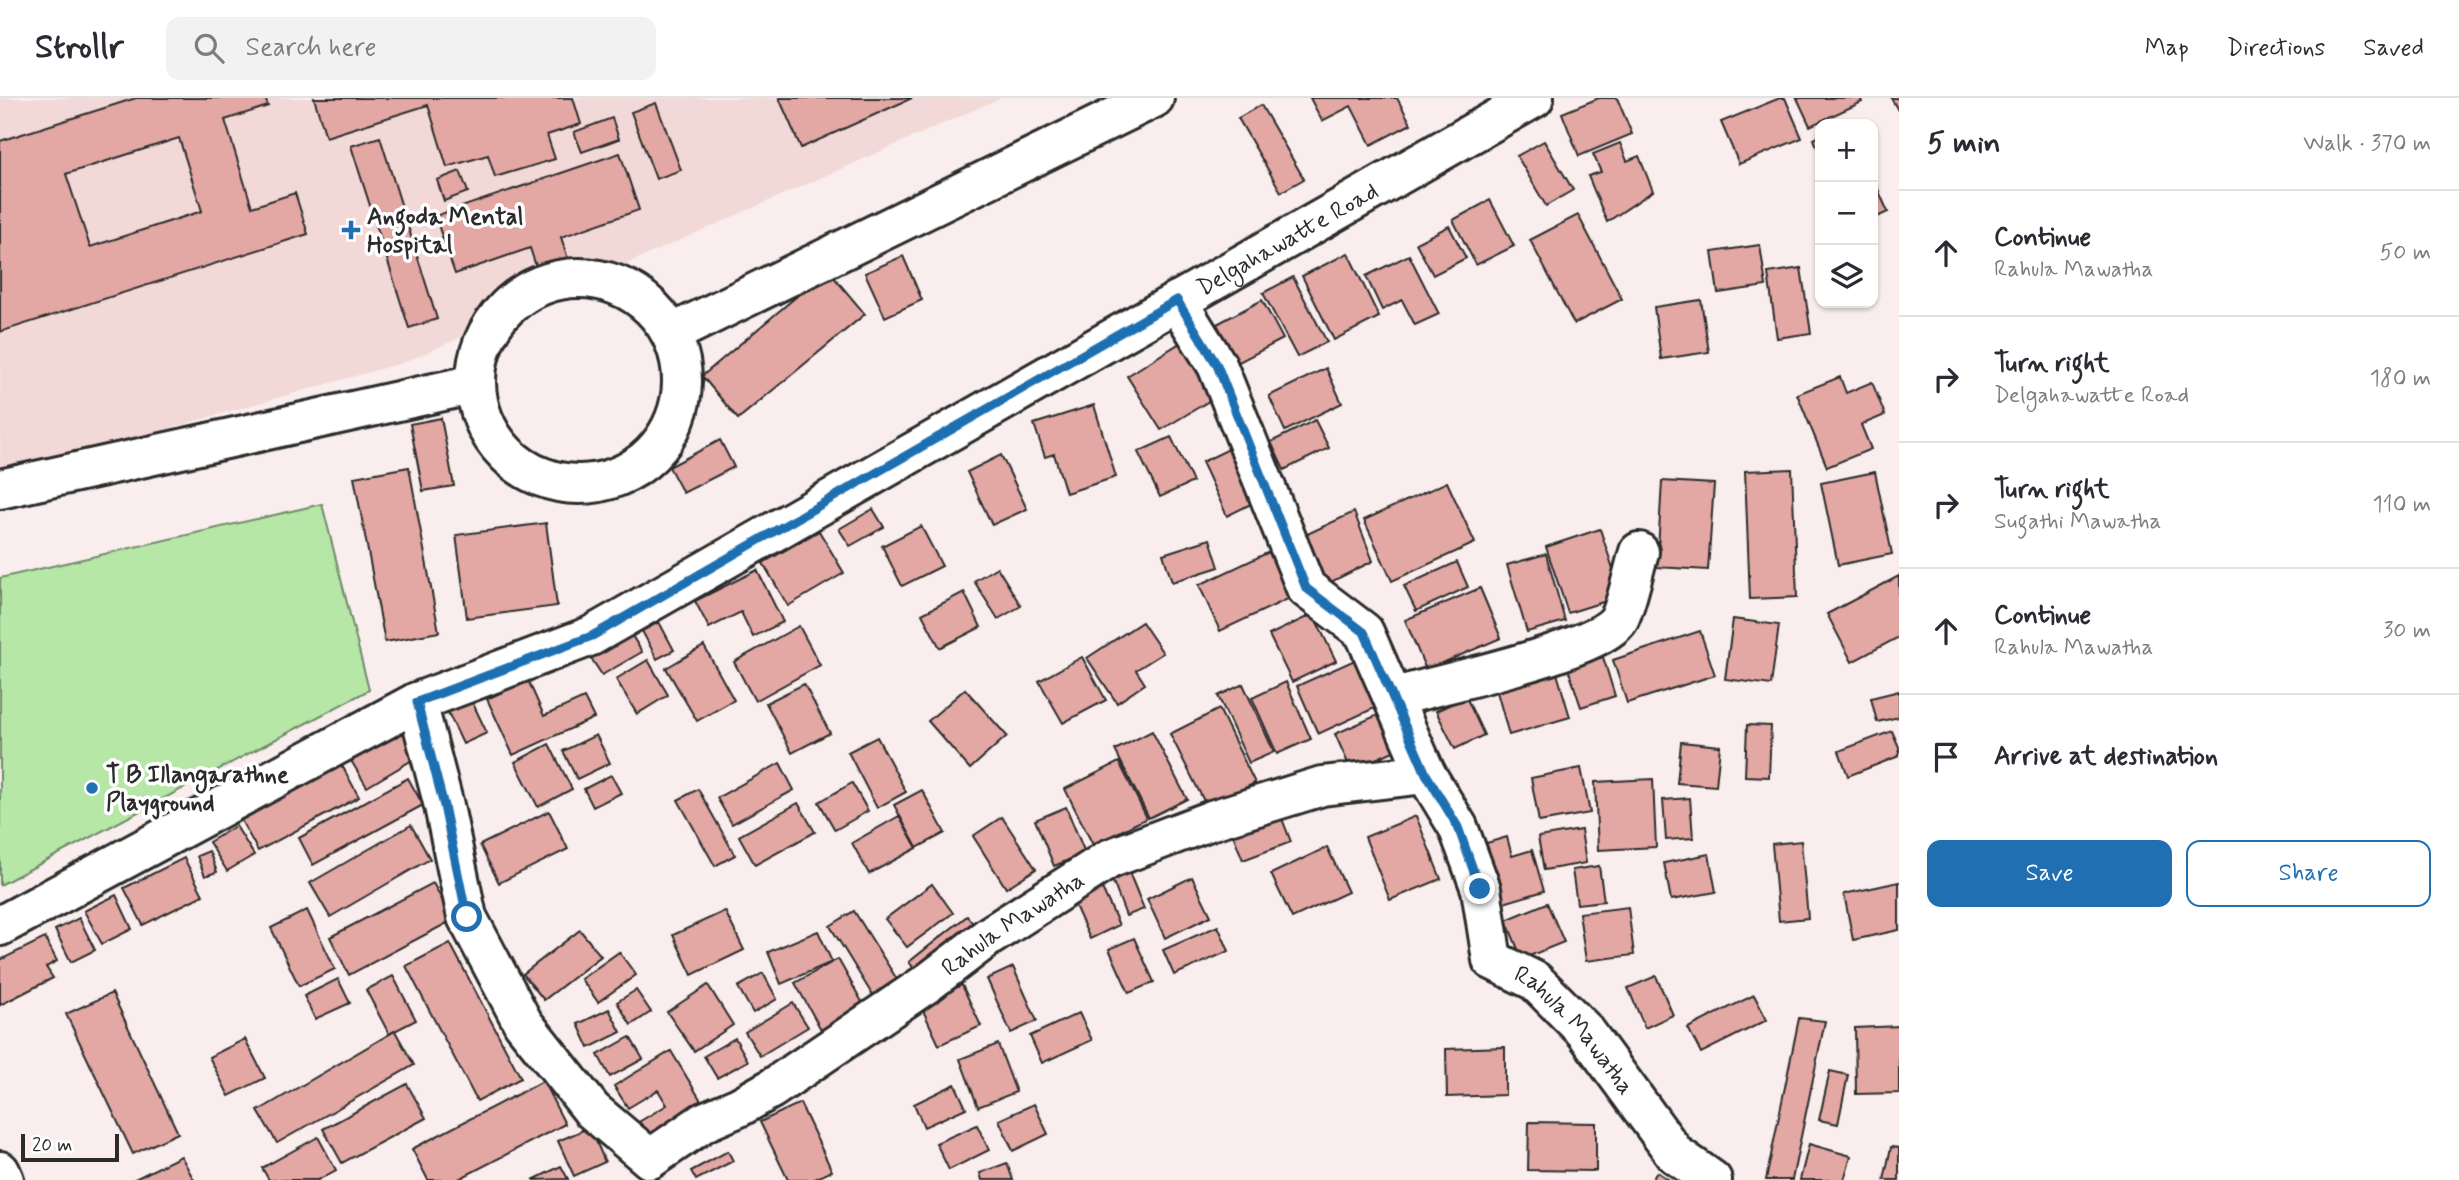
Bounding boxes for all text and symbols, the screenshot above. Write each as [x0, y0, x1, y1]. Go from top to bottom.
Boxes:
search box [166, 17, 656, 80]
text: Strollr [35, 26, 124, 70]
icon: search [190, 29, 228, 67]
text: Search here [246, 31, 377, 65]
text: Map [2145, 33, 2189, 64]
text: Directions [2227, 33, 2325, 64]
text: Saved [2363, 33, 2424, 64]
map controls [1815, 119, 1878, 308]
button: + [1815, 119, 1878, 182]
text: 5 min [1927, 124, 2001, 163]
text: Walk · 370 m [2303, 129, 2431, 159]
street label: Delgahawatte Road [1192, 176, 1384, 304]
button: − [1815, 182, 1878, 245]
place label: Angoda Mental Hospital [367, 202, 524, 261]
marker: Angoda Mental Hospital [341, 220, 361, 240]
text: Continue [1994, 221, 2091, 255]
icon: ahead [1927, 234, 1965, 272]
text: 50 m [2380, 238, 2431, 268]
button: layers [1815, 245, 1878, 308]
text: Rahula Mawatha [1994, 255, 2153, 285]
text: Turn right [1994, 347, 2110, 381]
icon: right [1927, 360, 1965, 398]
text: 180 m [2370, 364, 2431, 394]
text: Delgahawatte Road [1994, 381, 2189, 411]
text: Turn right [1994, 473, 2110, 507]
icon: right [1927, 486, 1965, 524]
text: 110 m [2372, 490, 2431, 520]
text: Sugathi Mawatha [1994, 507, 2161, 537]
text: Continue [1994, 599, 2091, 633]
icon: ahead [1927, 612, 1965, 650]
text: 30 m [2383, 616, 2431, 646]
text: Rahula Mawatha [1994, 633, 2153, 663]
icon: arrive [1927, 738, 1965, 776]
text: Arrive at destination [1994, 740, 2218, 774]
place label: T B Illangarathne Playground [106, 760, 289, 820]
marker: T B Illangarathne Playground [84, 780, 100, 796]
button: Save [1927, 840, 2172, 907]
button: Share [2186, 840, 2431, 907]
street label: Rahula Mawatha [936, 865, 1091, 984]
route end [1464, 873, 1495, 904]
route start [451, 901, 482, 932]
street label: Rahula Mawatha [1509, 959, 1641, 1101]
scale bar [21, 1131, 119, 1163]
text: 20 m [32, 1133, 72, 1158]

